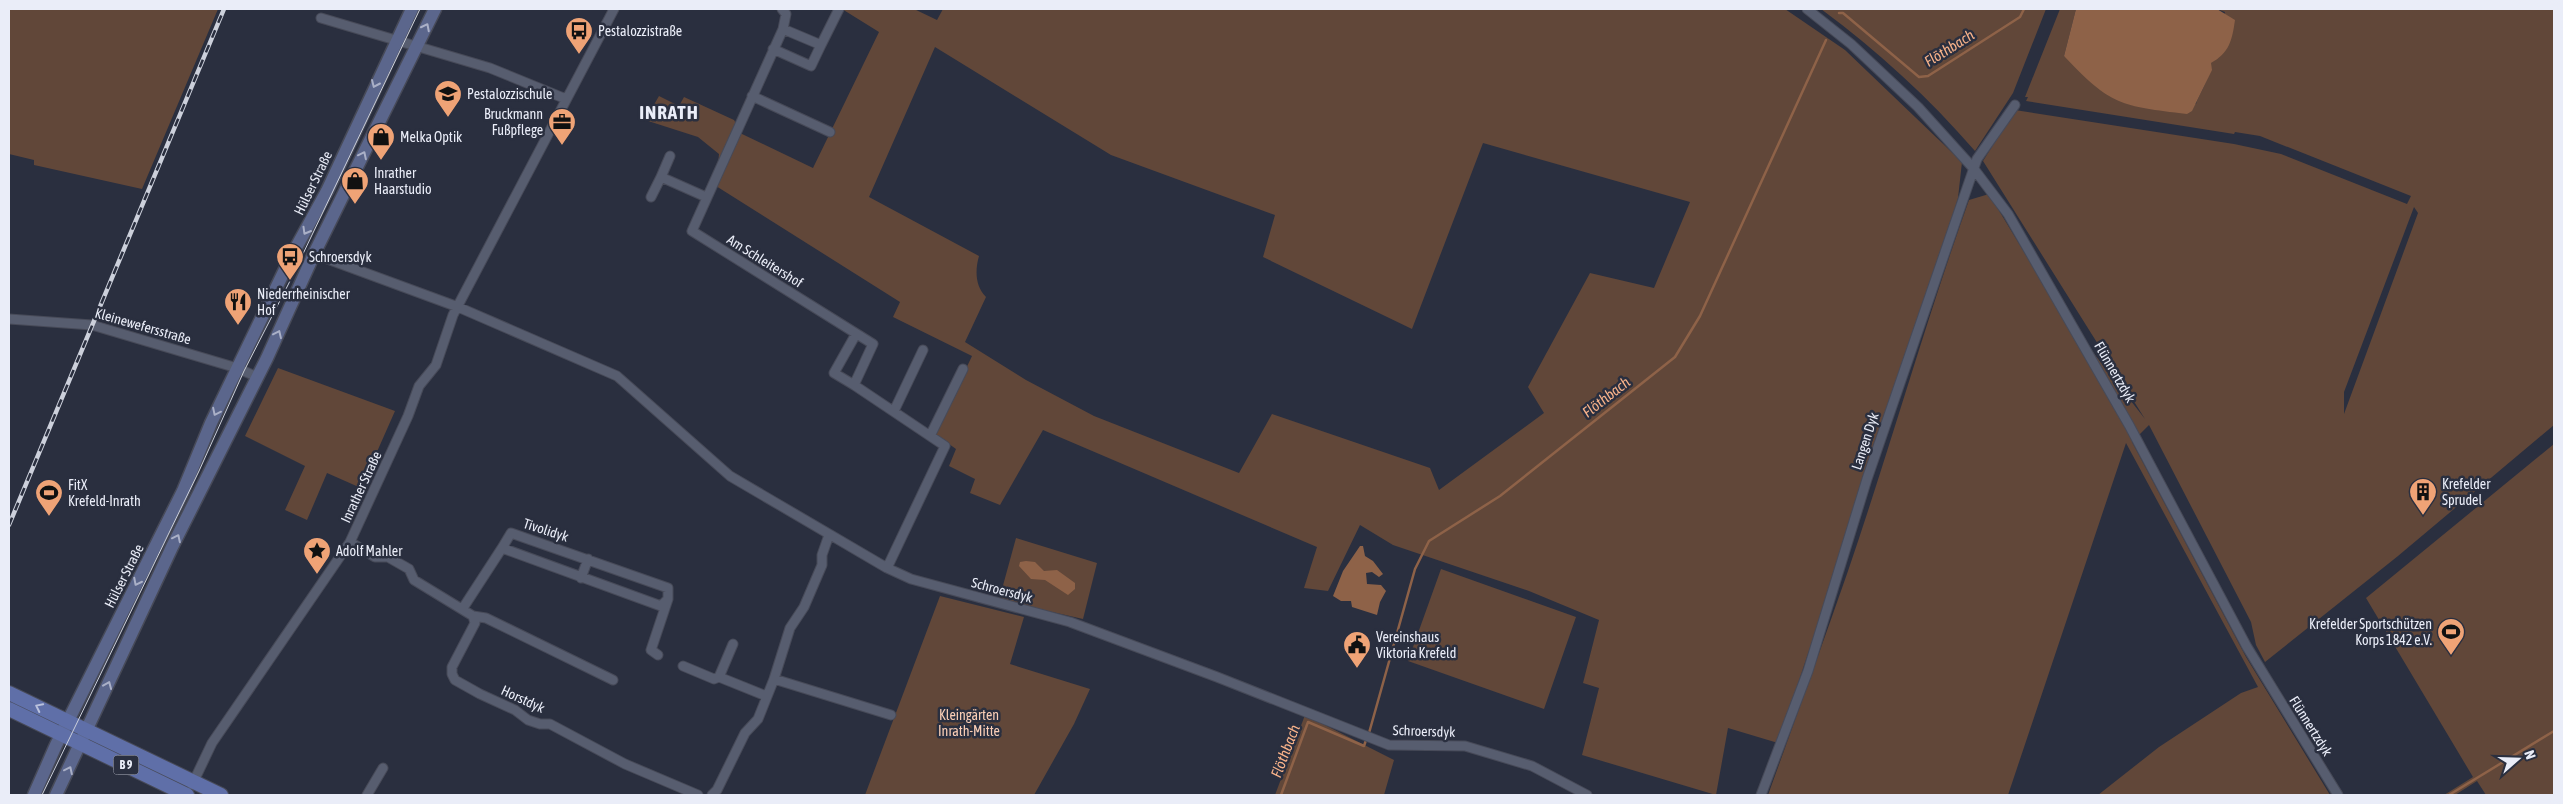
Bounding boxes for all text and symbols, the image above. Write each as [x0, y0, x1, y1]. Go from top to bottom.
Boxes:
bus stop icon: Pestalozzistraße [564, 16, 594, 55]
one-way arrow [420, 23, 430, 32]
place label: Pestalozzistraße [598, 23, 682, 39]
water label: Flöthbach [1921, 26, 1977, 70]
one-way arrow [371, 79, 382, 88]
school or university icon: Pestalozzischule [433, 79, 463, 118]
place label: Pestalozzischule [467, 86, 552, 102]
district label: INRATH [639, 101, 699, 123]
place label: Bruckmann Fußpflege [484, 106, 543, 138]
office icon: Bruckmann Fußpflege [547, 107, 577, 146]
shop icon: Melka Optik [366, 122, 396, 161]
place label: Melka Optik [400, 129, 462, 145]
street label: Hülser Straße [291, 148, 335, 218]
one-way arrow [356, 151, 367, 160]
place label: Inrather Haarstudio [374, 165, 431, 197]
shop icon: Inrather Haarstudio [340, 166, 370, 205]
one-way arrow [302, 226, 312, 235]
street label: Am Schleitershof [724, 231, 806, 291]
bus stop icon: Schroersdyk [275, 242, 305, 281]
place label: Schroersdyk [309, 249, 372, 265]
place label: Niederrheinischer Hof [257, 286, 351, 318]
restaurant icon: Niederrheinischer Hof [223, 287, 253, 326]
street label: Kleinewefersstraße [93, 305, 193, 347]
one-way arrow [272, 330, 282, 339]
street label: Flünnertzdyk [2091, 339, 2139, 405]
water label: Flöthbach [1579, 373, 1633, 421]
one-way arrow [212, 407, 222, 416]
street label: Langen Dyk [1848, 410, 1882, 472]
street label: Inrather Straße [337, 449, 385, 525]
place label: Krefelder Sprudel [2442, 476, 2491, 508]
place label: FitX Krefeld-Inrath [68, 477, 141, 509]
building icon: Krefelder Sprudel [2408, 477, 2438, 516]
sports icon: FitX Krefeld-Inrath [34, 478, 64, 517]
street label: Tivolidyk [521, 515, 571, 545]
one-way arrow [170, 534, 181, 543]
place icon: Adolf Mahler [302, 536, 332, 575]
street label: Hülser Straße [101, 542, 147, 610]
place label: Adolf Mahler [336, 543, 403, 559]
street label: Schroersdyk [970, 574, 1034, 606]
one-way arrow [133, 577, 143, 586]
place label: Krefelder Sportschützen Korps 1842 e.V. [2309, 616, 2432, 648]
sports icon: Krefelder Sportschützen Korps 1842 e.V. [2436, 617, 2466, 656]
place label: Vereinshaus Viktoria Krefeld [1376, 629, 1456, 661]
public building icon: Vereinshaus Viktoria Krefeld [1342, 630, 1372, 669]
one-way arrow [101, 681, 112, 690]
street label: Horstdyk [499, 682, 547, 716]
street label: Flünnertzdyk [2286, 693, 2336, 759]
one-way arrow [35, 703, 44, 713]
park label: Kleingärten Inrath-Mitte [938, 707, 1000, 739]
water label: Flöthbach [1267, 722, 1303, 780]
street label: Schroersdyk [1392, 722, 1456, 740]
north arrow [2493, 734, 2543, 784]
text: N [2521, 748, 2539, 761]
road number: B 9 [114, 756, 138, 774]
one-way arrow [62, 766, 73, 775]

